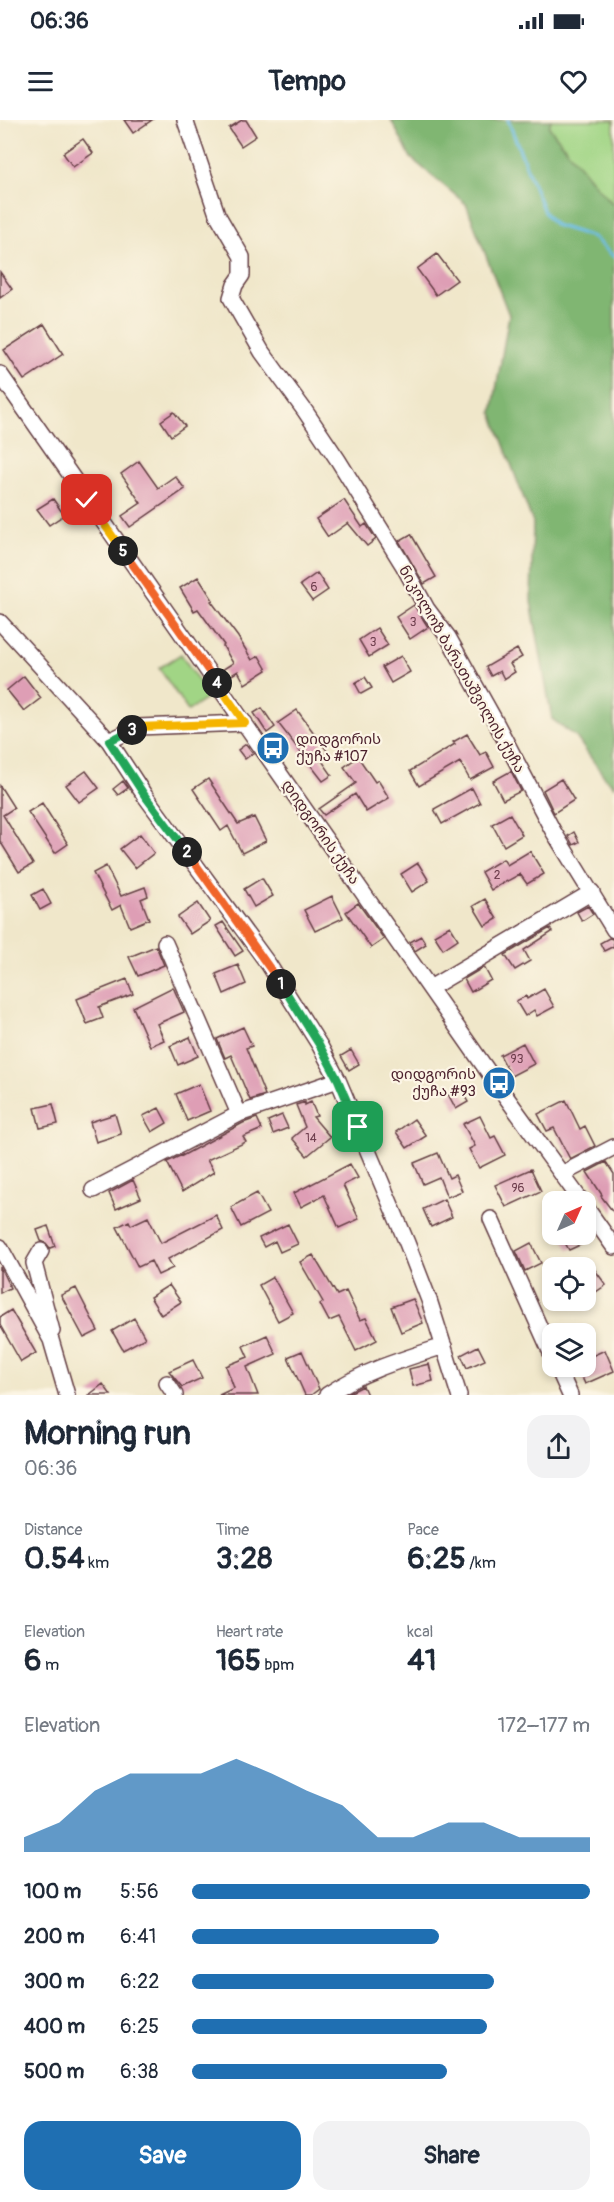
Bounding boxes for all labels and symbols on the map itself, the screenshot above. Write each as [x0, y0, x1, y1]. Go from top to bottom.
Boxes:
pin [61, 474, 112, 525]
pin: 5 [108, 536, 138, 566]
street label: ნიკოლოზ ბარათაშვილის ქუჩა [394, 562, 529, 776]
house number: 6 [311, 580, 318, 595]
house number: 3 [410, 615, 417, 630]
house number: 3 [370, 635, 377, 650]
pin: 4 [202, 668, 232, 698]
pin: 3 [117, 715, 147, 745]
bus stop icon: დიდგორის ქუჩა #107 [255, 730, 291, 766]
place label: დიდგორის ქუჩა #107 [296, 730, 381, 766]
street label: დიდგორის ქუჩა [277, 776, 364, 888]
pin: 2 [172, 837, 202, 867]
house number: 2 [494, 868, 501, 883]
pin: 1 [266, 969, 296, 999]
house number: 93 [511, 1052, 524, 1067]
place label: დიდგორის ქუჩა #93 [391, 1065, 476, 1101]
bus stop icon: დიდგორის ქუჩა #93 [481, 1065, 517, 1101]
pin [332, 1101, 383, 1152]
house number: 14 [305, 1131, 317, 1146]
house number: 96 [511, 1181, 525, 1196]
north arrow [542, 1191, 596, 1245]

